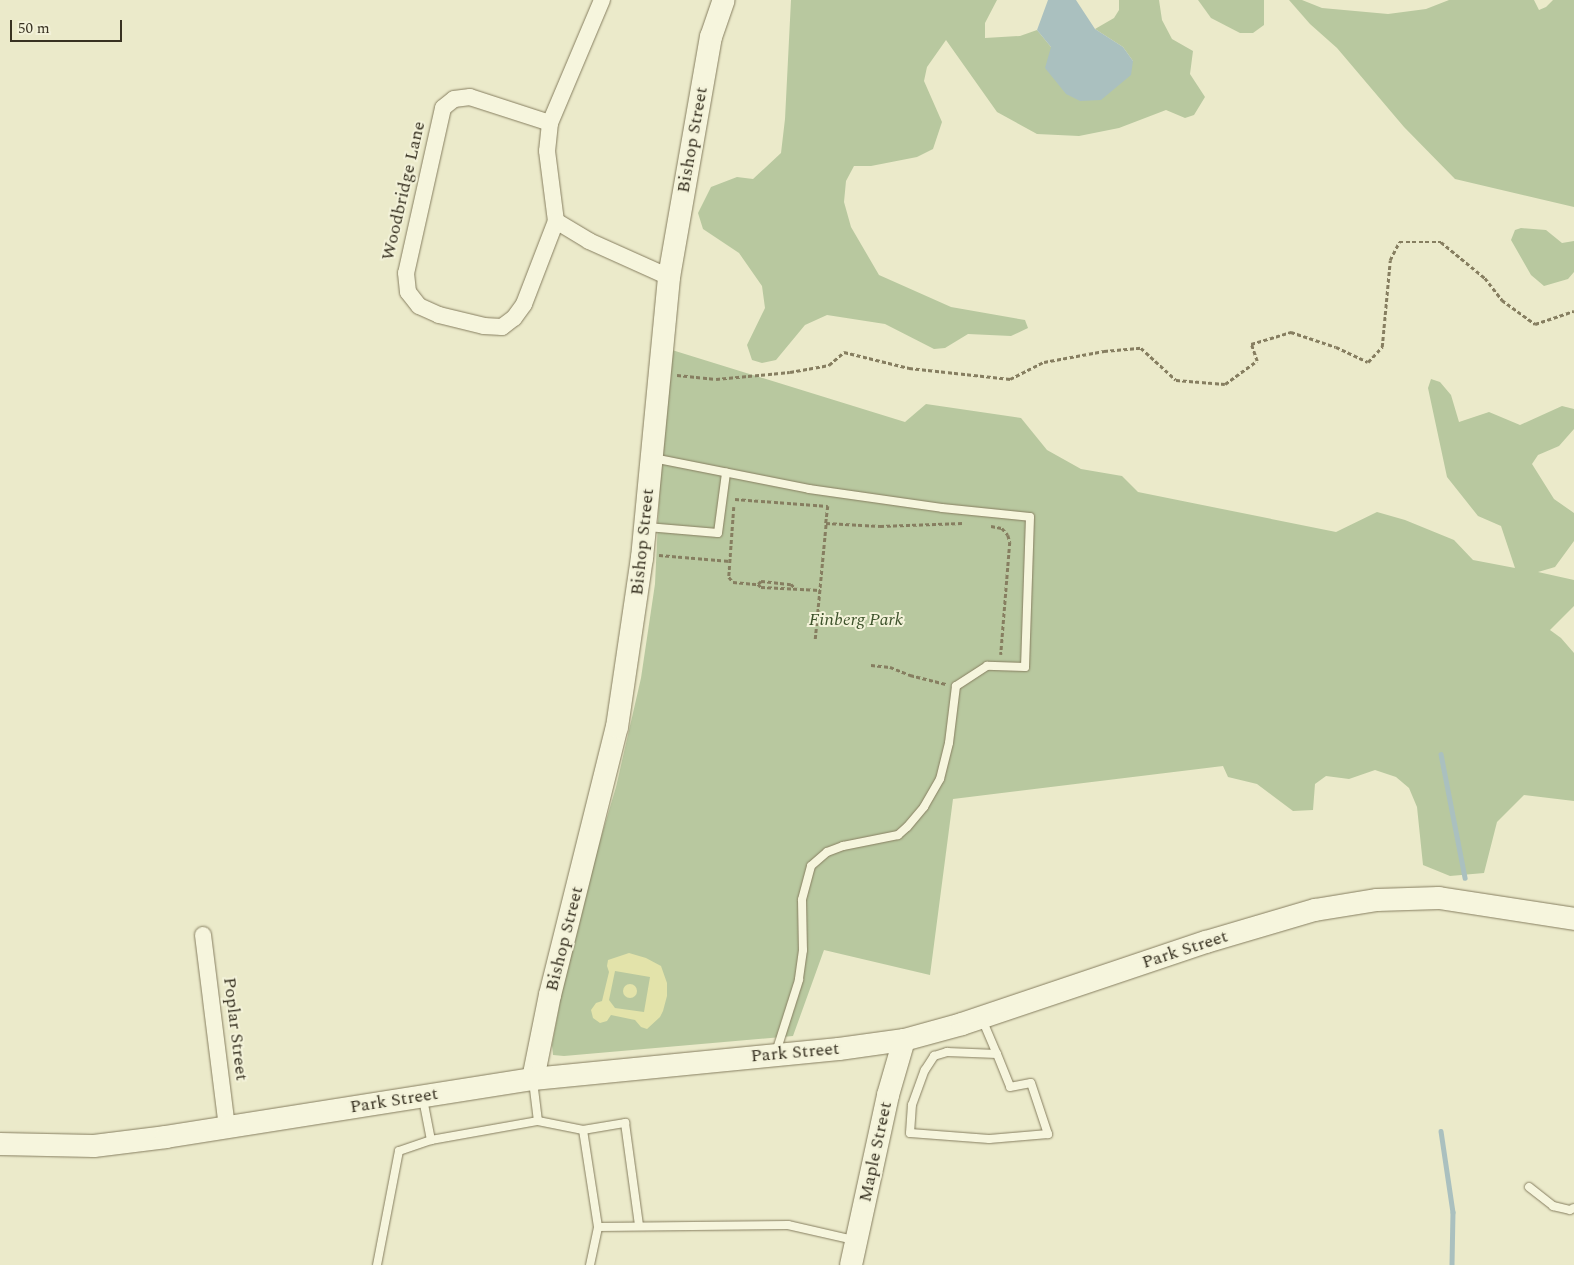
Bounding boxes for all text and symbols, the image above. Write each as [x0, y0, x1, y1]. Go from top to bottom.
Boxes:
scale bar [12, 10, 125, 42]
text: 50 m [18, 17, 50, 40]
street label: Bishop Street [673, 85, 713, 195]
street label: Woodbridge Lane [377, 119, 431, 263]
street label: Bishop Street [627, 487, 659, 597]
park label: Finberg Park [809, 609, 903, 631]
street label: Bishop Street [542, 884, 588, 994]
street label: Park Street [1139, 926, 1231, 974]
street label: Poplar Street [218, 976, 252, 1082]
street label: Park Street [750, 1038, 840, 1068]
street label: Park Street [348, 1083, 440, 1119]
street label: Maple Street [855, 1100, 897, 1204]

